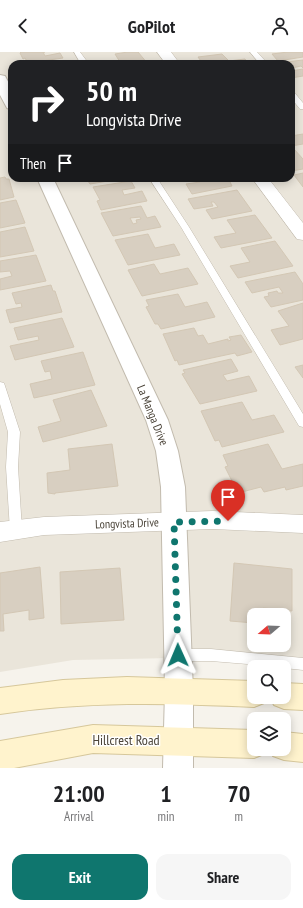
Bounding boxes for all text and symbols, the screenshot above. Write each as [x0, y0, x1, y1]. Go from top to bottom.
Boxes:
icon: back [12, 15, 34, 37]
text: GoPilot [128, 15, 175, 38]
icon: person [269, 15, 291, 37]
text: 50 m [86, 72, 137, 109]
icon: right [20, 76, 72, 128]
text: Longvista Drive [86, 108, 182, 131]
icon: arrive [54, 152, 76, 174]
text: Then [20, 154, 46, 173]
street label: La Manga Drive [134, 382, 172, 448]
pin [211, 480, 245, 521]
icon: arrive [217, 486, 239, 508]
street label: Longvista Drive [95, 514, 159, 532]
north arrow [247, 608, 291, 652]
map controls [247, 608, 291, 756]
position arrow [157, 634, 199, 676]
button: search [247, 660, 291, 704]
button: layers [247, 712, 291, 756]
street label: Hillcrest Road [92, 731, 160, 749]
text: 21:00 [53, 778, 105, 809]
text: 1 [160, 778, 172, 809]
text: 70 [227, 778, 250, 809]
text: Arrival [64, 808, 93, 825]
text: min [157, 808, 174, 825]
text: m [235, 808, 243, 825]
button: Exit [12, 854, 148, 900]
button: Share [156, 854, 291, 900]

